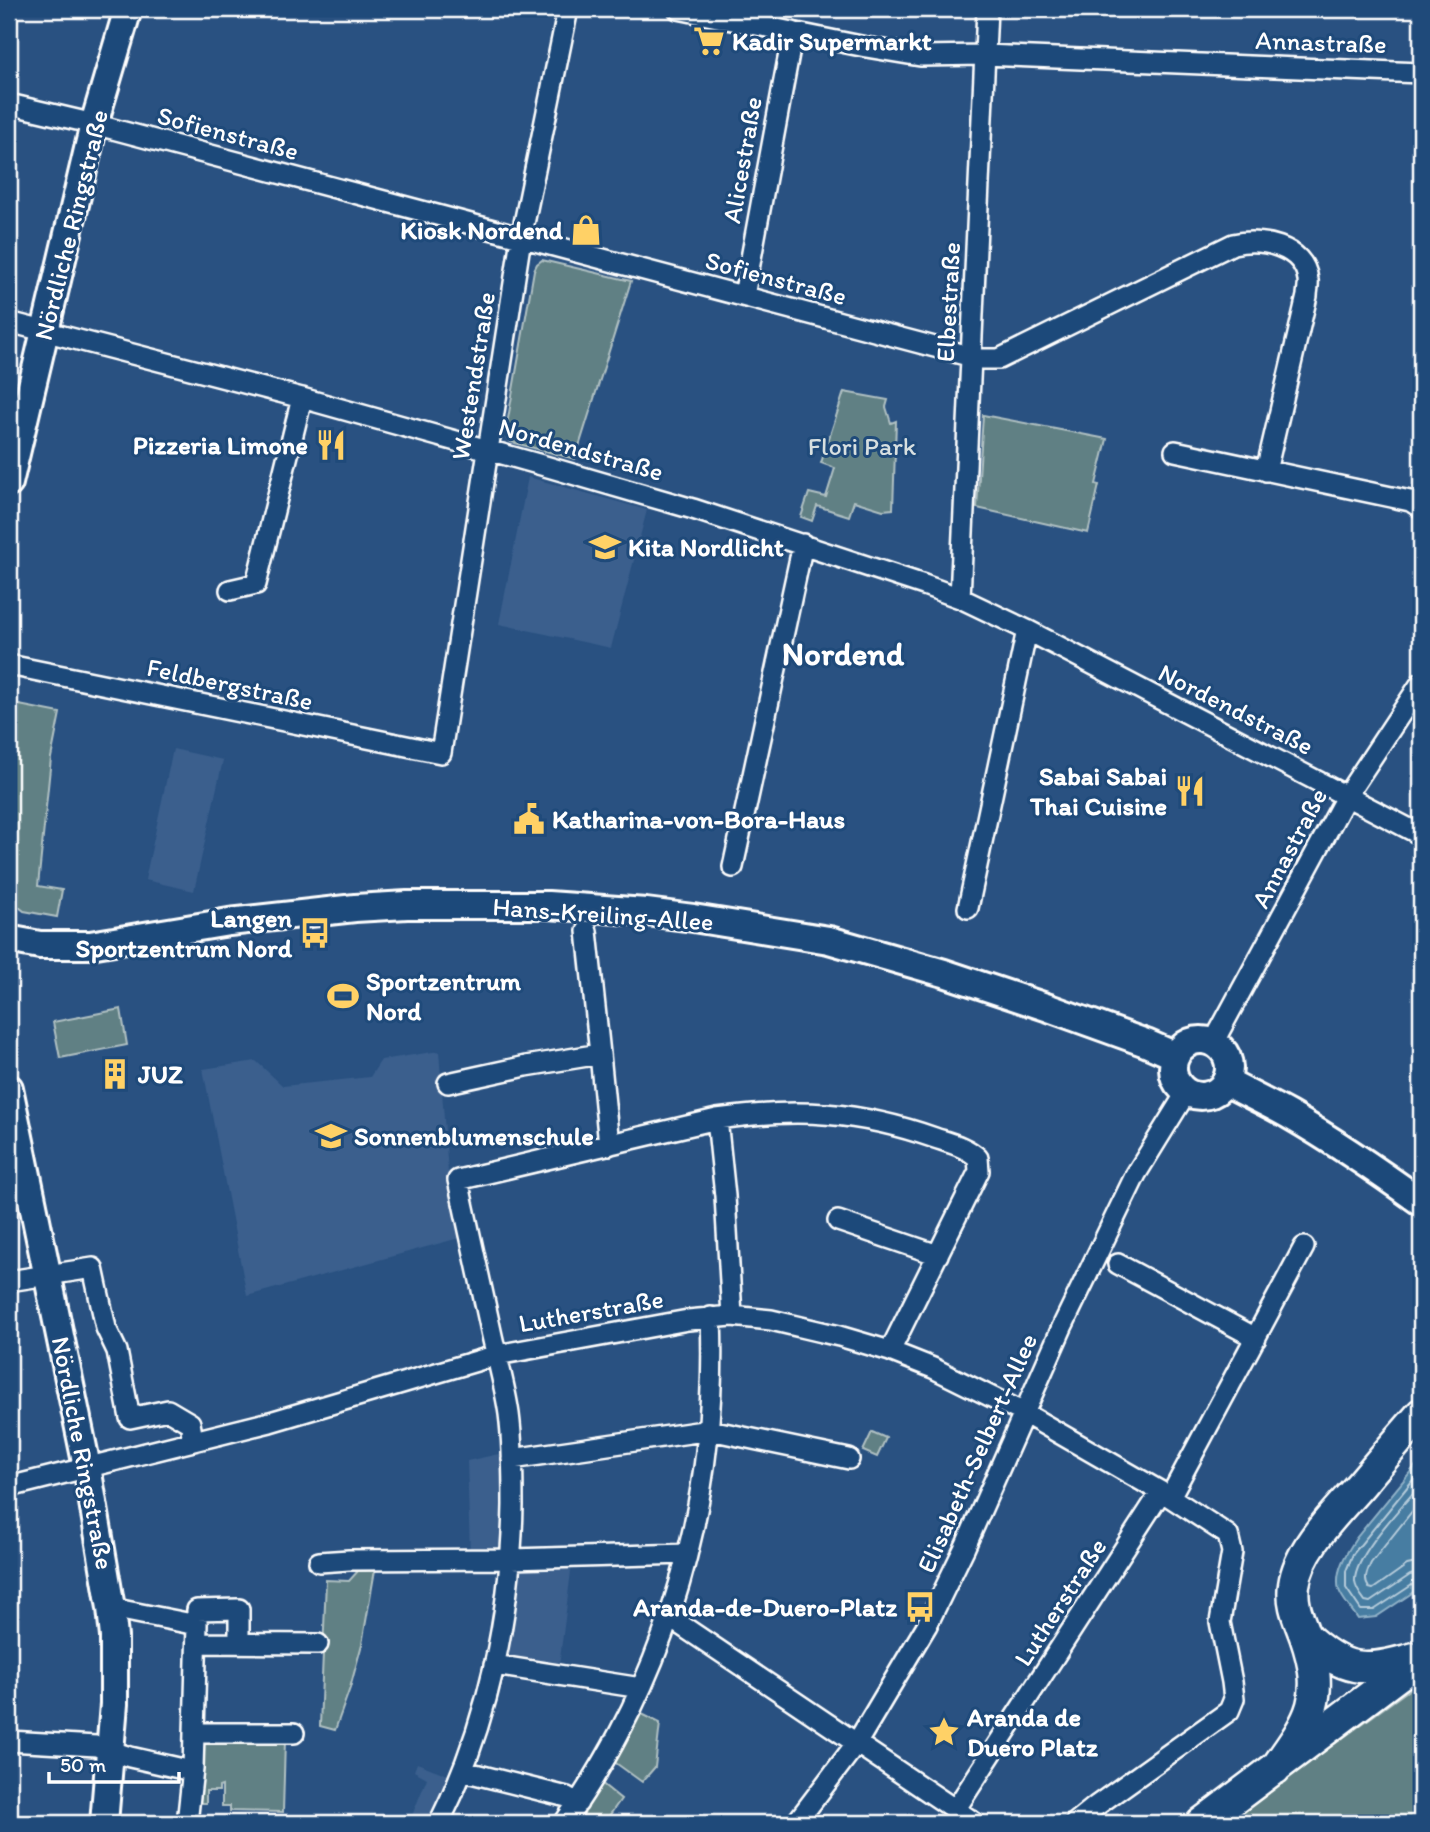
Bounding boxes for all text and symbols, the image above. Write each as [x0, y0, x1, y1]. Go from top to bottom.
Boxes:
supermarket icon: Kadir Supermarkt [692, 24, 726, 58]
street label: Annastraße [1255, 24, 1387, 60]
place label: Kadir Supermarkt [732, 25, 932, 57]
street label: Alicestraße [715, 94, 769, 226]
street label: Sofienstraße [154, 99, 302, 167]
street label: Nördliche Ringstraße [27, 106, 115, 344]
shop icon: Kiosk Nordend [569, 213, 603, 247]
place label: Kiosk Nordend [400, 214, 564, 246]
street label: Elbestraße [929, 241, 967, 363]
street label: Sofienstraße [702, 244, 850, 312]
street label: Westendstraße [444, 290, 502, 462]
street label: Nordendstraße [495, 410, 667, 488]
restaurant icon: Pizzeria Limone [314, 428, 348, 462]
place label: Pizzeria Limone [133, 429, 308, 461]
park label: Flori Park [808, 430, 917, 462]
school or university icon: Kita Nordlicht [588, 530, 622, 564]
place label: Kita Nordlicht [628, 531, 784, 563]
district label: Nordend [782, 634, 905, 673]
street label: Feldbergstraße [144, 651, 316, 717]
street label: Nordendstraße [1153, 656, 1319, 762]
place label: Sabai Sabai Thai Cuisine [1029, 760, 1167, 822]
restaurant icon: Sabai Sabai Thai Cuisine [1173, 774, 1207, 808]
street label: Annastraße [1244, 783, 1334, 913]
public building icon: Katharina-von-Bora-Haus [512, 802, 546, 836]
place label: Katharina-von-Bora-Haus [552, 803, 845, 835]
street label: Hans-Kreiling-Allee [491, 890, 715, 938]
place label: Langen Sportzentrum Nord [76, 902, 293, 964]
bus stop icon: Langen Sportzentrum Nord [298, 916, 332, 950]
place label: Sportzentrum Nord [366, 965, 522, 1027]
sports icon: Sportzentrum Nord [326, 979, 360, 1013]
building icon: JUZ [98, 1057, 132, 1091]
place label: JUZ [137, 1058, 183, 1090]
school or university icon: Sonnenblumenschule [314, 1119, 348, 1153]
place label: Sonnenblumenschule [354, 1120, 594, 1152]
street label: Lutherstraße [516, 1283, 666, 1339]
street label: Elisabeth-Selbert-Allee [910, 1328, 1044, 1578]
street label: Nördliche Ringstraße [45, 1334, 121, 1572]
street label: Lutherstraße [1007, 1532, 1113, 1672]
bus stop icon: Aranda-de-Duero-Platz [903, 1590, 937, 1624]
place label: Aranda-de-Duero-Platz [632, 1591, 897, 1623]
place label: Aranda de Duero Platz [966, 1701, 1099, 1763]
place icon: Aranda de Duero Platz [927, 1715, 961, 1749]
scale bar [49, 1741, 178, 1785]
text: 50 m [60, 1752, 107, 1777]

